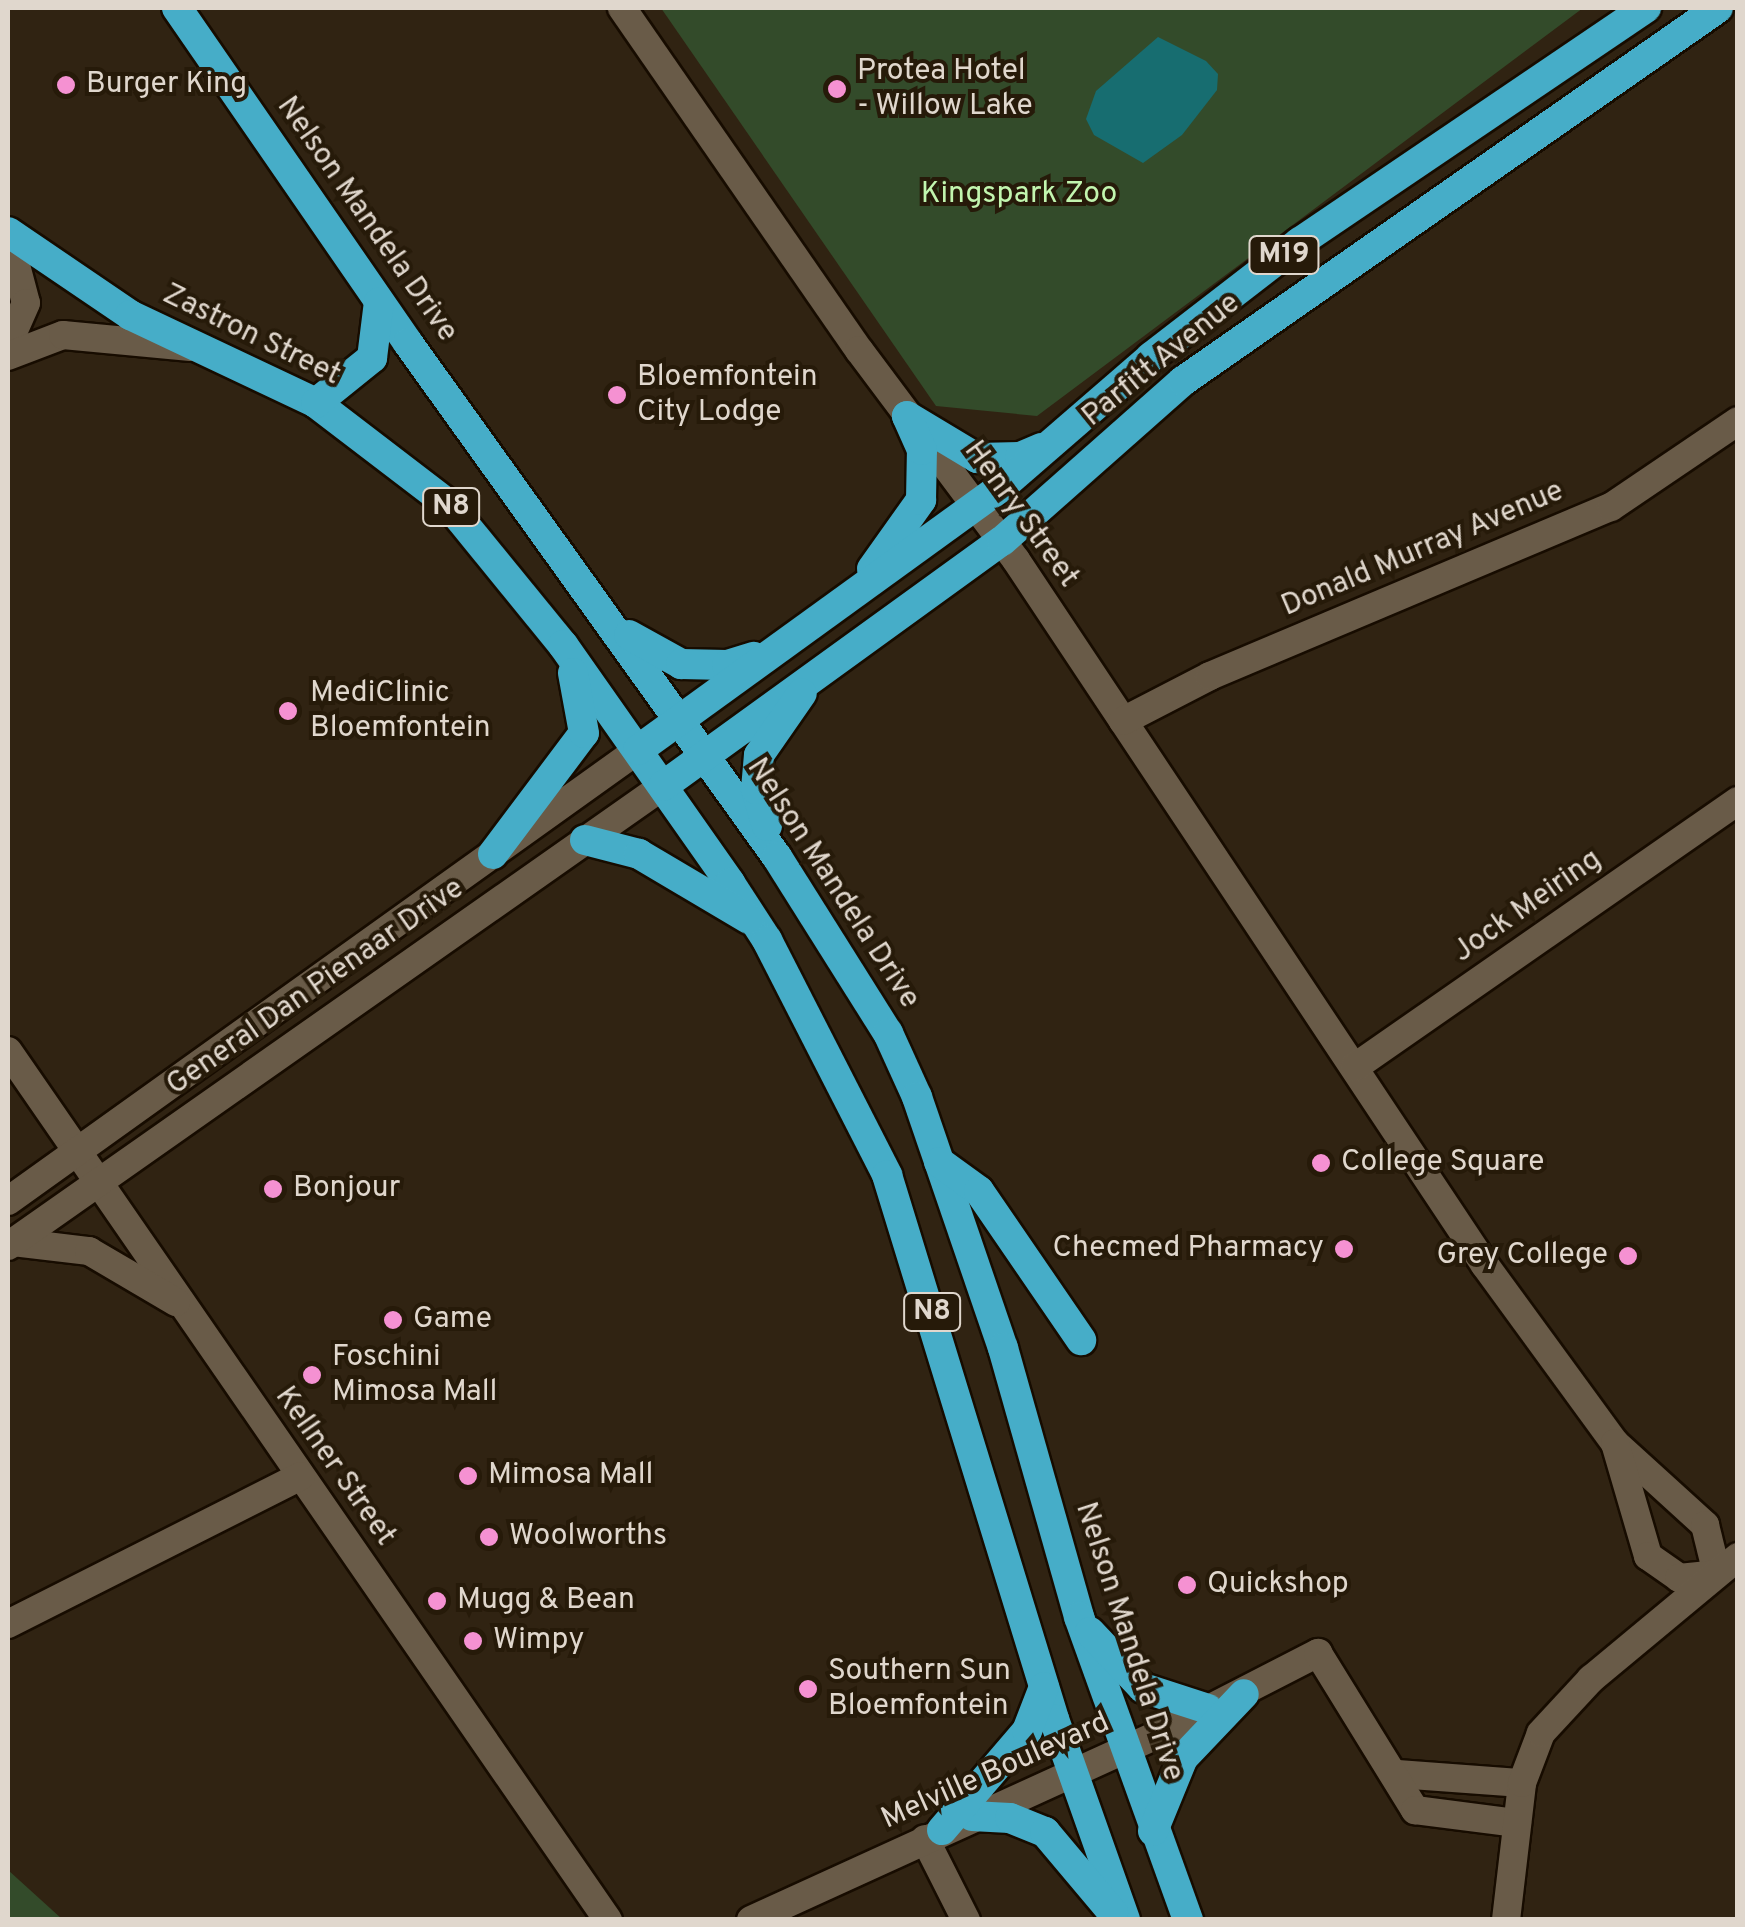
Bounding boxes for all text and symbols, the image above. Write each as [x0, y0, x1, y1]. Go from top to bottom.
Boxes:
place label: Protea Hotel - Willow Lake [857, 54, 1033, 124]
place label: Burger King [86, 67, 247, 103]
marker: Burger King [55, 74, 77, 96]
marker: Protea Hotel - Willow Lake [826, 78, 848, 100]
street label: Nelson Mandela Drive [268, 90, 464, 350]
park label: Kingspark Zoo [921, 177, 1117, 213]
road number: M19 [1246, 232, 1322, 278]
street label: Zastron Street [156, 277, 346, 395]
street label: Parfitt Avenue [1075, 286, 1249, 436]
place label: Bloemfontein City Lodge [637, 360, 818, 430]
marker: Bloemfontein City Lodge [606, 384, 628, 406]
street label: Henry Street [955, 435, 1085, 595]
street label: Donald Murray Avenue [1276, 474, 1570, 626]
road number: N8 [421, 484, 481, 530]
place label: MediClinic Bloemfontein [310, 676, 491, 746]
marker: MediClinic Bloemfontein [275, 698, 301, 724]
street label: Nelson Mandela Drive [738, 752, 926, 1016]
street label: Jock Meiring [1447, 843, 1609, 971]
street label: General Dan Pienaar Drive [160, 872, 472, 1104]
place label: College Square [1341, 1145, 1544, 1181]
marker: College Square [1310, 1152, 1332, 1174]
place label: Bonjour [293, 1171, 400, 1207]
marker: Bonjour [262, 1178, 284, 1200]
place label: Checmed Pharmacy [1053, 1231, 1324, 1267]
marker: Checmed Pharmacy [1333, 1238, 1355, 1260]
place label: Grey College [1436, 1238, 1608, 1274]
marker: Grey College [1617, 1245, 1639, 1267]
road number: N8 [902, 1289, 962, 1335]
place label: Game [413, 1302, 492, 1338]
marker: Game [382, 1309, 404, 1331]
place label: Foschini Mimosa Mall [332, 1340, 497, 1410]
marker: Foschini Mimosa Mall [301, 1364, 323, 1386]
street label: Kellner Street [266, 1380, 402, 1554]
place label: Mimosa Mall [488, 1458, 653, 1494]
marker: Mimosa Mall [457, 1465, 479, 1487]
street label: Nelson Mandela Drive [1066, 1498, 1190, 1786]
place label: Woolworths [509, 1519, 667, 1555]
marker: Woolworths [478, 1526, 500, 1548]
place label: Quickshop [1207, 1567, 1349, 1603]
marker: Quickshop [1176, 1574, 1198, 1596]
place label: Mugg & Bean [457, 1583, 635, 1619]
marker: Mugg & Bean [426, 1590, 448, 1612]
place label: Wimpy [493, 1623, 584, 1659]
marker: Wimpy [462, 1630, 484, 1652]
place label: Southern Sun Bloemfontein [828, 1654, 1011, 1724]
marker: Southern Sun Bloemfontein [797, 1678, 819, 1700]
street label: Melville Boulevard [876, 1706, 1116, 1838]

